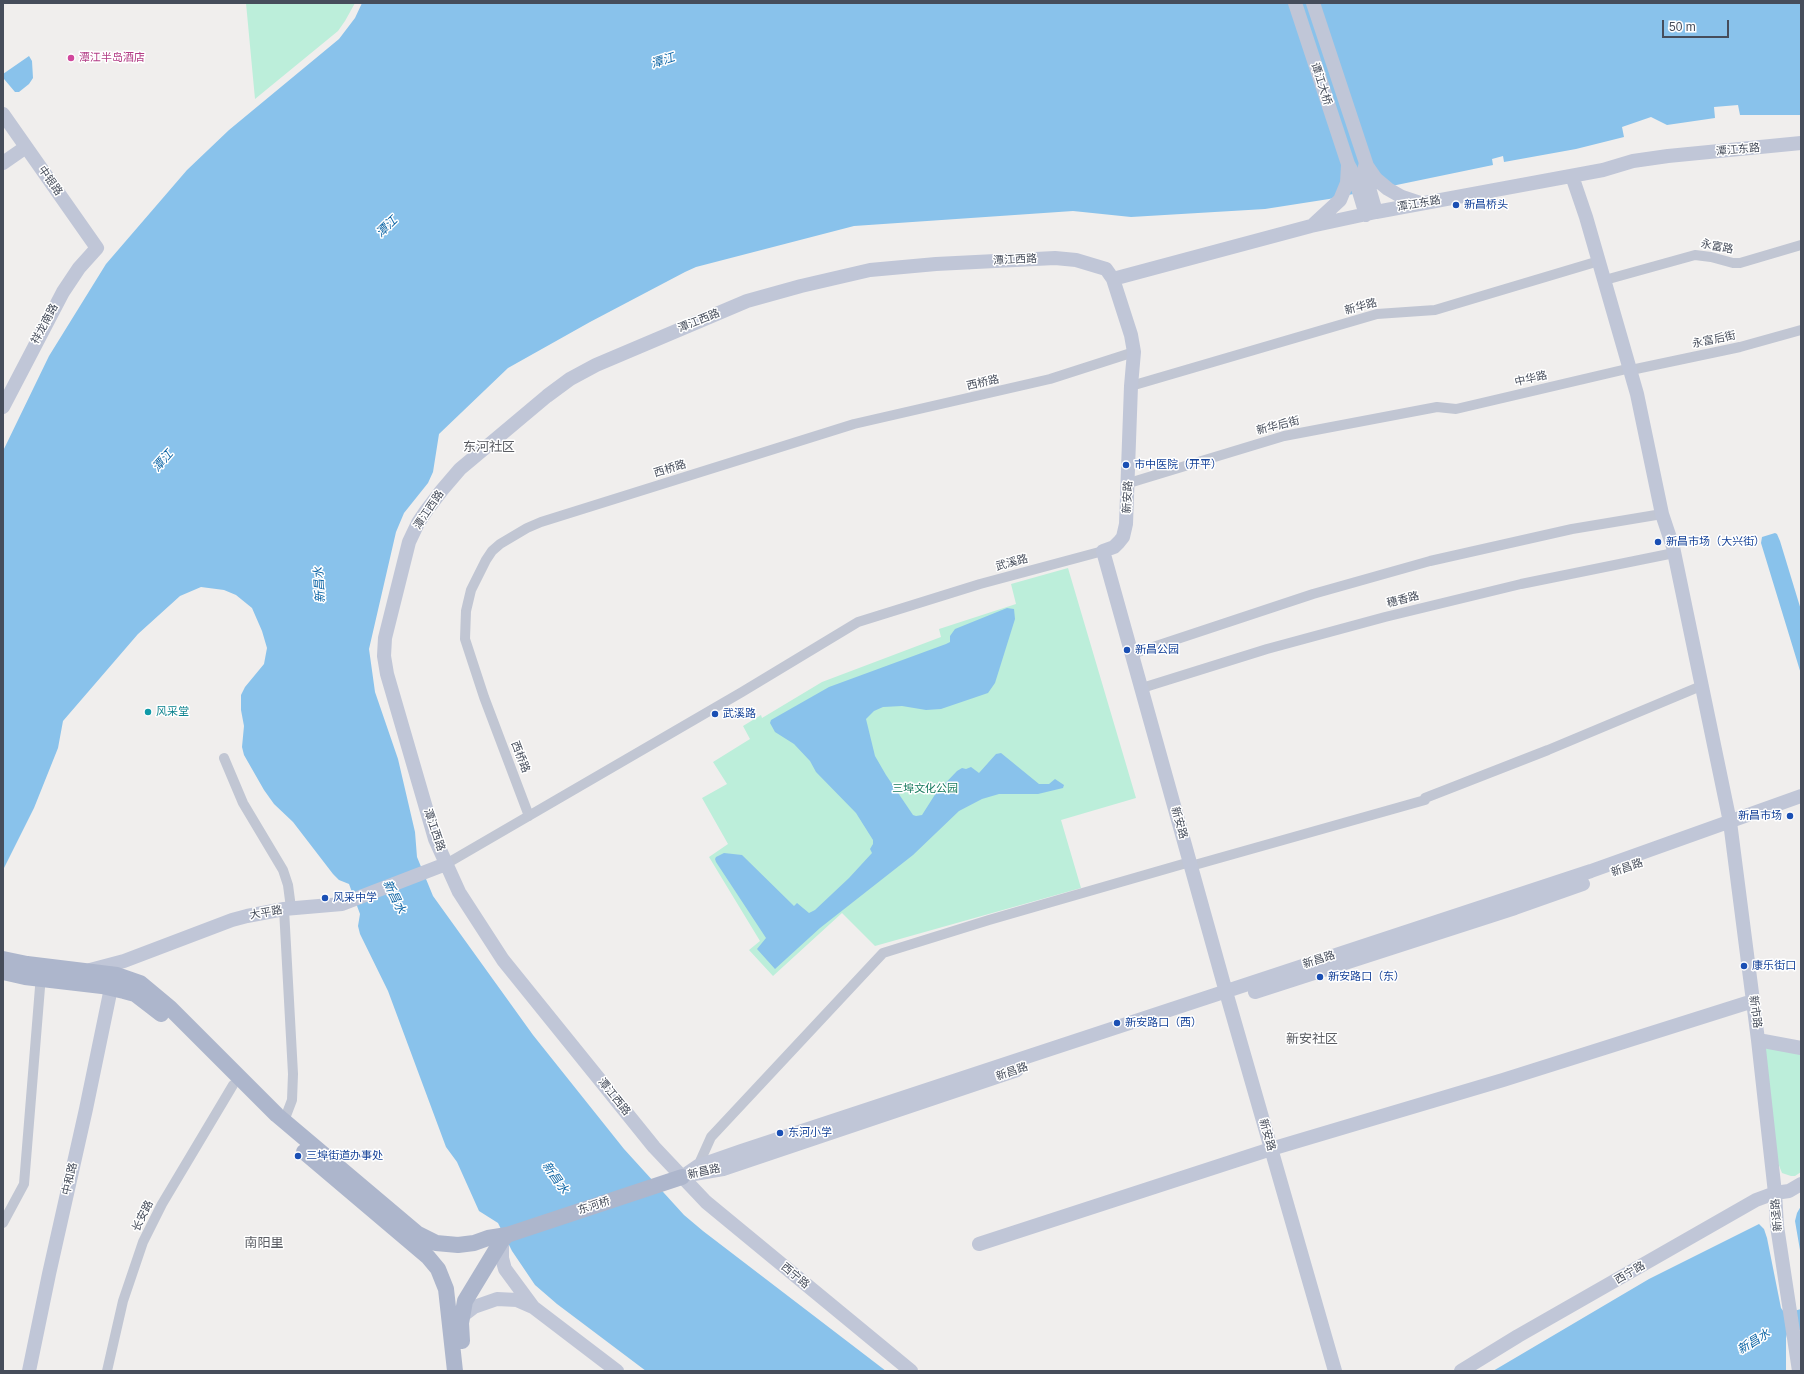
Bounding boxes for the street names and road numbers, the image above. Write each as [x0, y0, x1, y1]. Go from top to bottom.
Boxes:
street label: 谭江大桥 [1308, 61, 1334, 107]
street label: 潭江东路 [1716, 142, 1760, 158]
street label: 中银路 [35, 164, 65, 198]
street label: 潭江东路 [1396, 194, 1442, 214]
street label: 永富路 [1700, 237, 1734, 257]
street label: 潭江西路 [993, 252, 1037, 268]
street label: 新华路 [1343, 296, 1379, 318]
street label: 祥龙南路 [29, 301, 61, 347]
street label: 潭江西路 [676, 307, 722, 335]
street label: 永富后街 [1691, 329, 1737, 351]
street label: 中华路 [1513, 369, 1549, 389]
street label: 西桥路 [965, 373, 1001, 393]
street label: 新华后街 [1255, 414, 1301, 438]
street label: 西桥路 [652, 458, 688, 480]
street label: 新安路 [1121, 480, 1135, 514]
street label: 潭江西路 [411, 488, 447, 532]
street label: 武溪路 [994, 552, 1030, 574]
street label: 穗香路 [1385, 590, 1421, 610]
street label: 西桥路 [508, 739, 532, 775]
street label: 新安路 [1168, 805, 1190, 841]
street label: 潭江西路 [421, 807, 447, 853]
street label: 新昌路 [1609, 856, 1645, 880]
street label: 大平路 [249, 904, 283, 922]
street label: 新昌路 [1301, 949, 1337, 971]
street label: 新市路 [1746, 995, 1764, 1029]
street label: 新昌路 [994, 1060, 1030, 1084]
street label: 潭江西路 [595, 1076, 633, 1118]
street label: 新安路 [1256, 1117, 1278, 1153]
street label: 中和路 [60, 1161, 80, 1197]
street label: 新昌路 [686, 1162, 722, 1182]
street label: 东河桥 [576, 1195, 612, 1217]
street label: 长安路 [130, 1198, 156, 1234]
street label: 新迳路 [1769, 1198, 1785, 1232]
street label: 西宁路 [1612, 1259, 1648, 1287]
street label: 西宁路 [778, 1260, 812, 1292]

